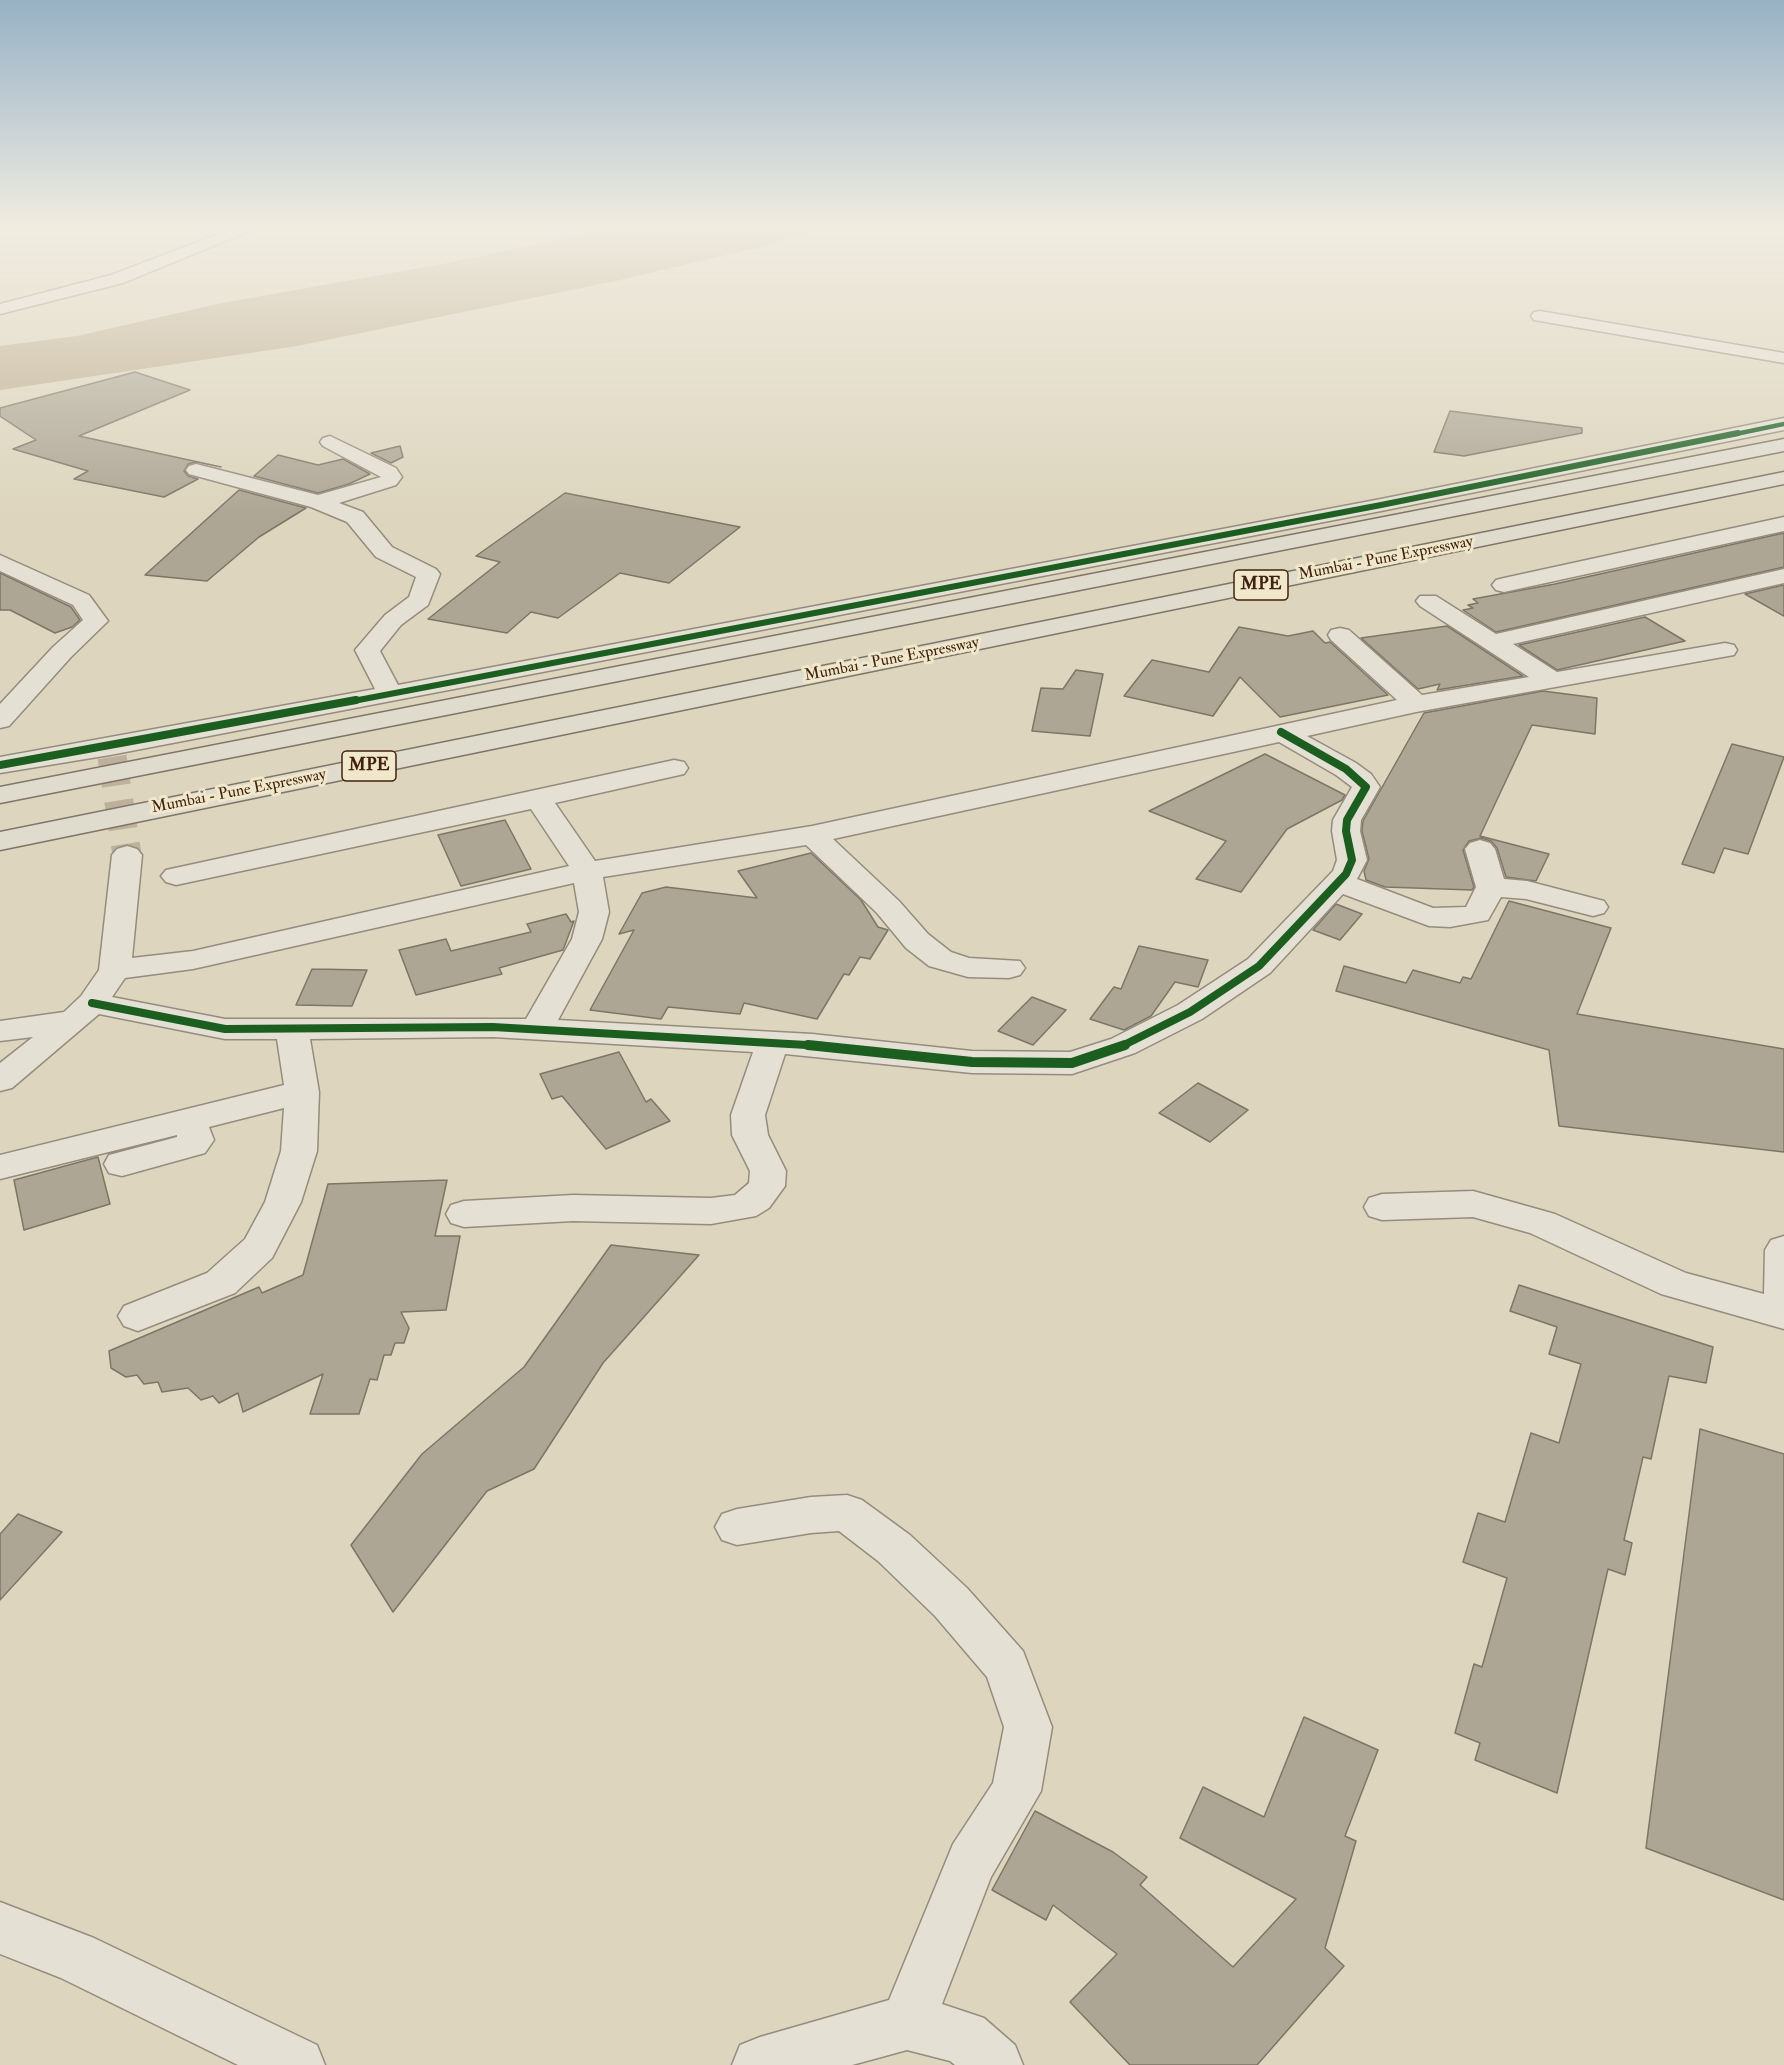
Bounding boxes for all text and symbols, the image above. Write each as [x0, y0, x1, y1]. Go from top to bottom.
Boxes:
street label: Mumbai - Pune Expressway [1297, 533, 1475, 585]
road number: MPE [1234, 570, 1288, 600]
street label: Mumbai - Pune Expressway [803, 634, 981, 686]
road number: MPE [342, 751, 396, 781]
street label: Mumbai - Pune Expressway [150, 766, 328, 818]

